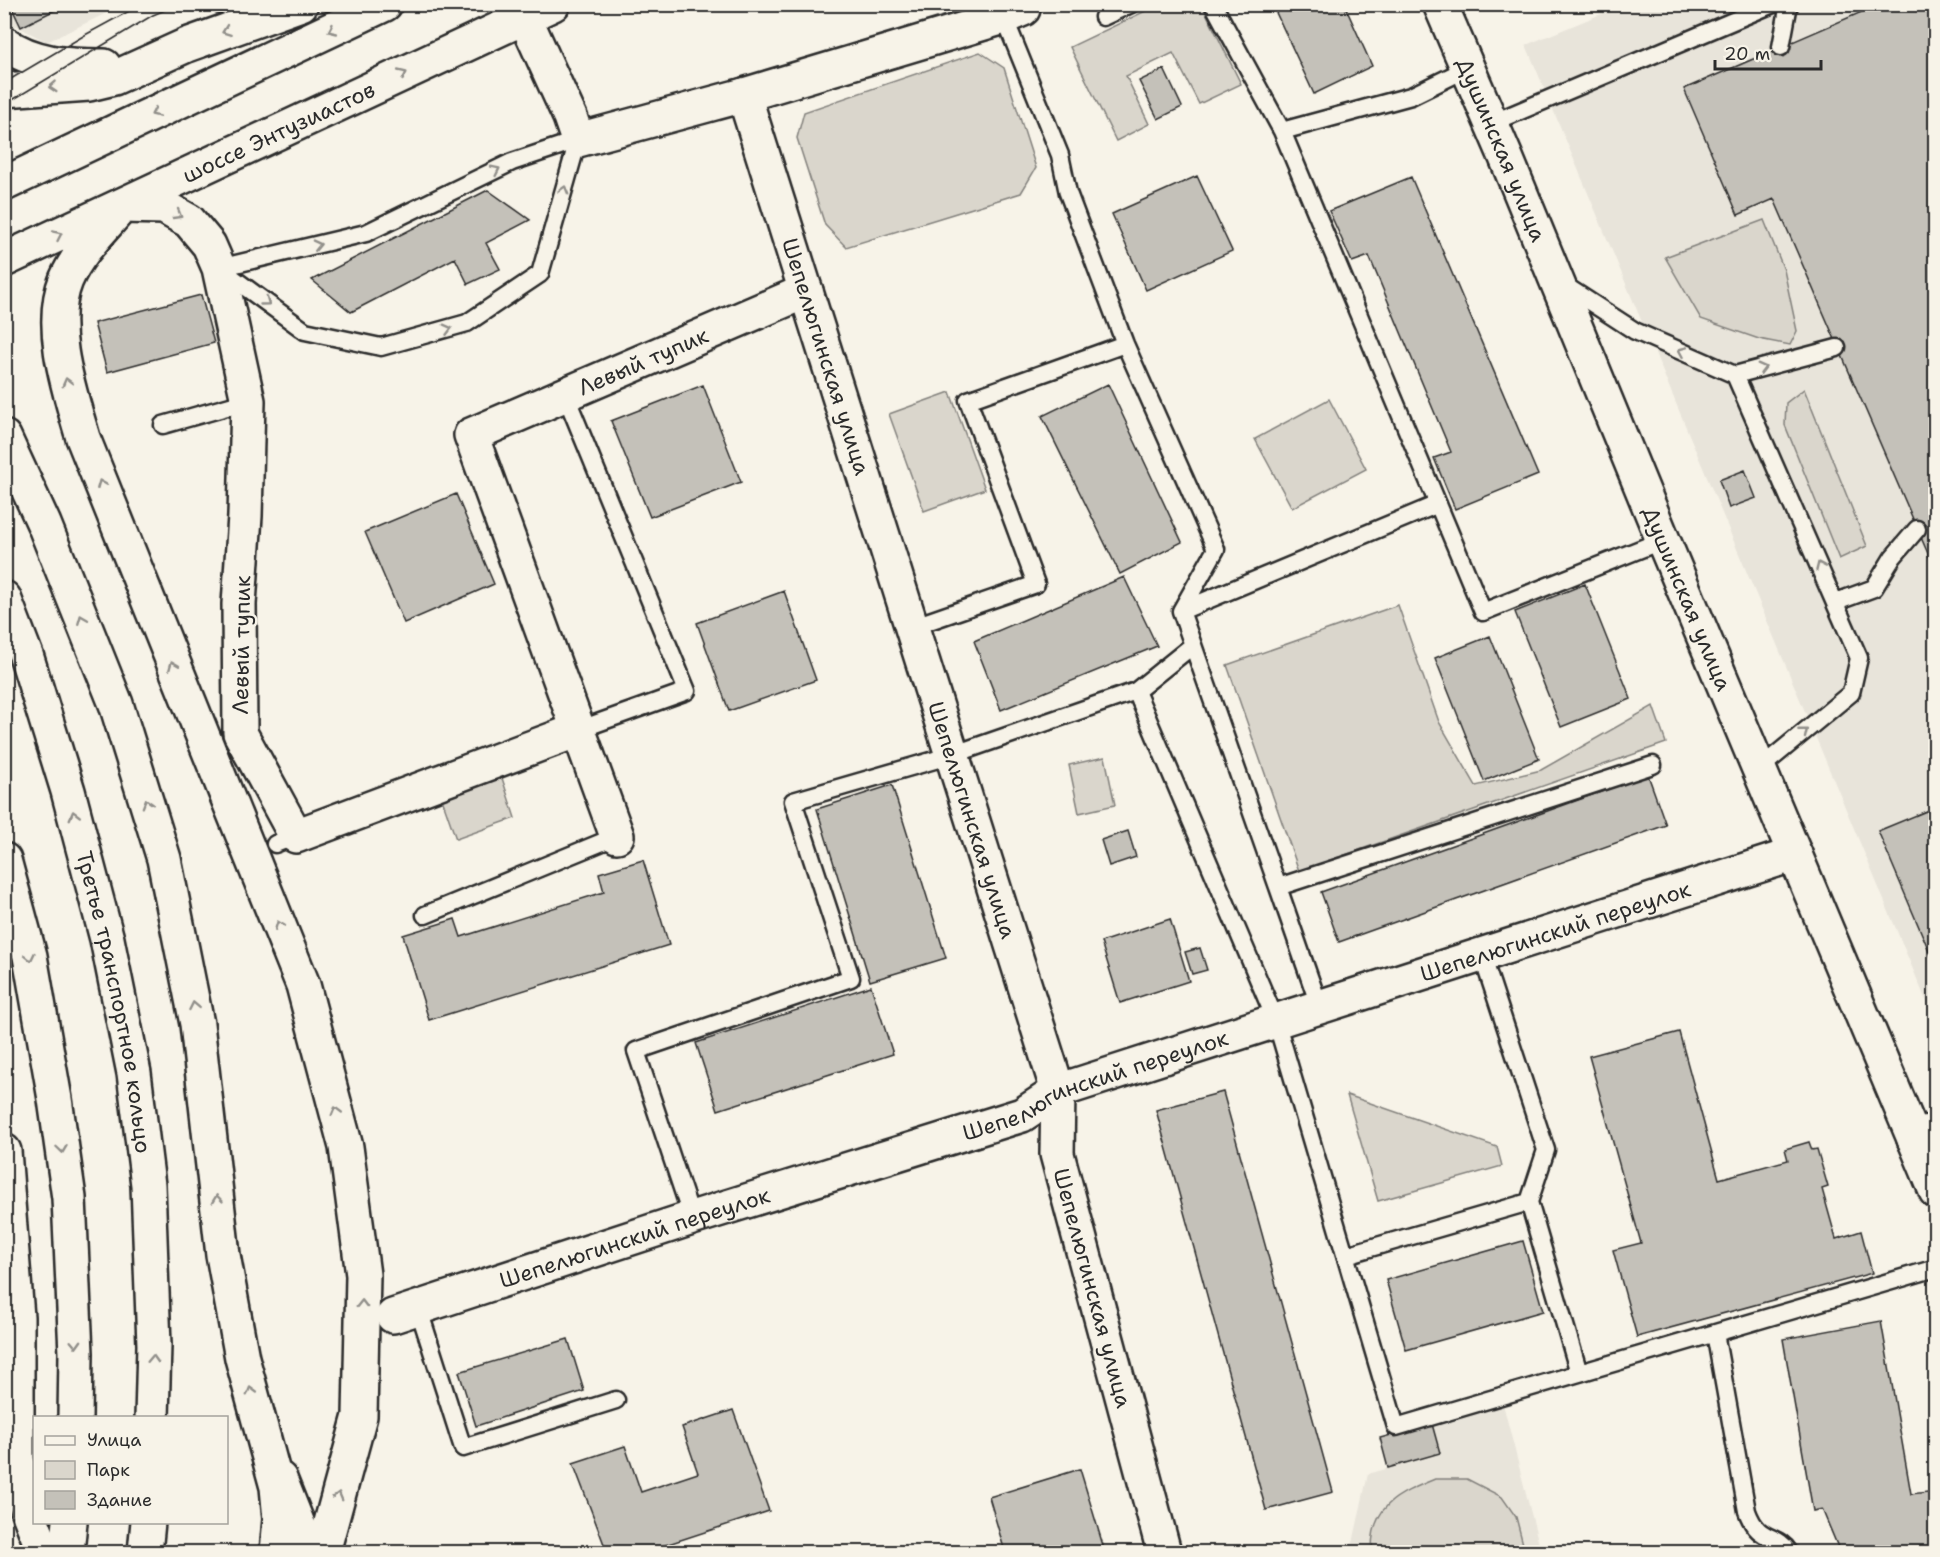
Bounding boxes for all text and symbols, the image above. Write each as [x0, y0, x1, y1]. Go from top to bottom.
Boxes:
one-way arrow [327, 22, 338, 34]
one-way arrow [221, 24, 232, 36]
scale bar [1715, 33, 1822, 71]
text: 20 m [1724, 42, 1770, 66]
street label: Душинская улица [1450, 53, 1553, 246]
one-way arrow [397, 70, 408, 82]
street label: шоссе Энтузиастов [178, 75, 380, 190]
one-way arrow [48, 80, 57, 93]
one-way arrow [151, 105, 162, 117]
one-way arrow [489, 166, 500, 178]
one-way arrow [557, 185, 569, 196]
one-way arrow [172, 208, 182, 219]
one-way arrow [51, 231, 62, 243]
street label: Шепелюгинская улица [775, 234, 877, 479]
one-way arrow [312, 239, 322, 252]
one-way arrow [260, 295, 271, 306]
street label: Левый тупик [574, 321, 713, 402]
one-way arrow [442, 323, 452, 336]
one-way arrow [1677, 346, 1688, 358]
one-way arrow [1757, 362, 1767, 375]
one-way arrow [61, 377, 74, 387]
one-way arrow [96, 479, 108, 490]
street label: Душинская улица [1636, 502, 1739, 696]
one-way arrow [1815, 561, 1827, 572]
street label: Левый тупик [226, 575, 257, 715]
one-way arrow [77, 614, 89, 625]
one-way arrow [168, 660, 180, 671]
street label: Шепелюгинская улица [921, 698, 1023, 942]
one-way arrow [1797, 728, 1808, 739]
one-way arrow [142, 798, 154, 809]
one-way arrow [69, 810, 81, 821]
street label: Третье транспортное кольцо [69, 848, 158, 1155]
street label: Шепелюгинский переулок [1417, 874, 1695, 989]
one-way arrow [274, 921, 286, 932]
one-way arrow [23, 952, 36, 962]
one-way arrow [188, 1001, 201, 1011]
street label: Шепелюгинский переулок [959, 1023, 1232, 1148]
one-way arrow [331, 1106, 344, 1116]
one-way arrow [56, 1145, 68, 1154]
street label: Шепелюгинская улица [1046, 1165, 1139, 1411]
street label: Шепелюгинский переулок [496, 1181, 774, 1295]
one-way arrow [211, 1195, 224, 1204]
one-way arrow [356, 1299, 368, 1308]
one-way arrow [69, 1339, 82, 1348]
one-way arrow [147, 1355, 160, 1364]
one-way arrow [246, 1386, 259, 1396]
legend [33, 1416, 228, 1524]
text: Улица [87, 1428, 141, 1452]
text: Парк [87, 1458, 130, 1482]
text: Здание [87, 1488, 152, 1512]
one-way arrow [331, 1491, 344, 1501]

